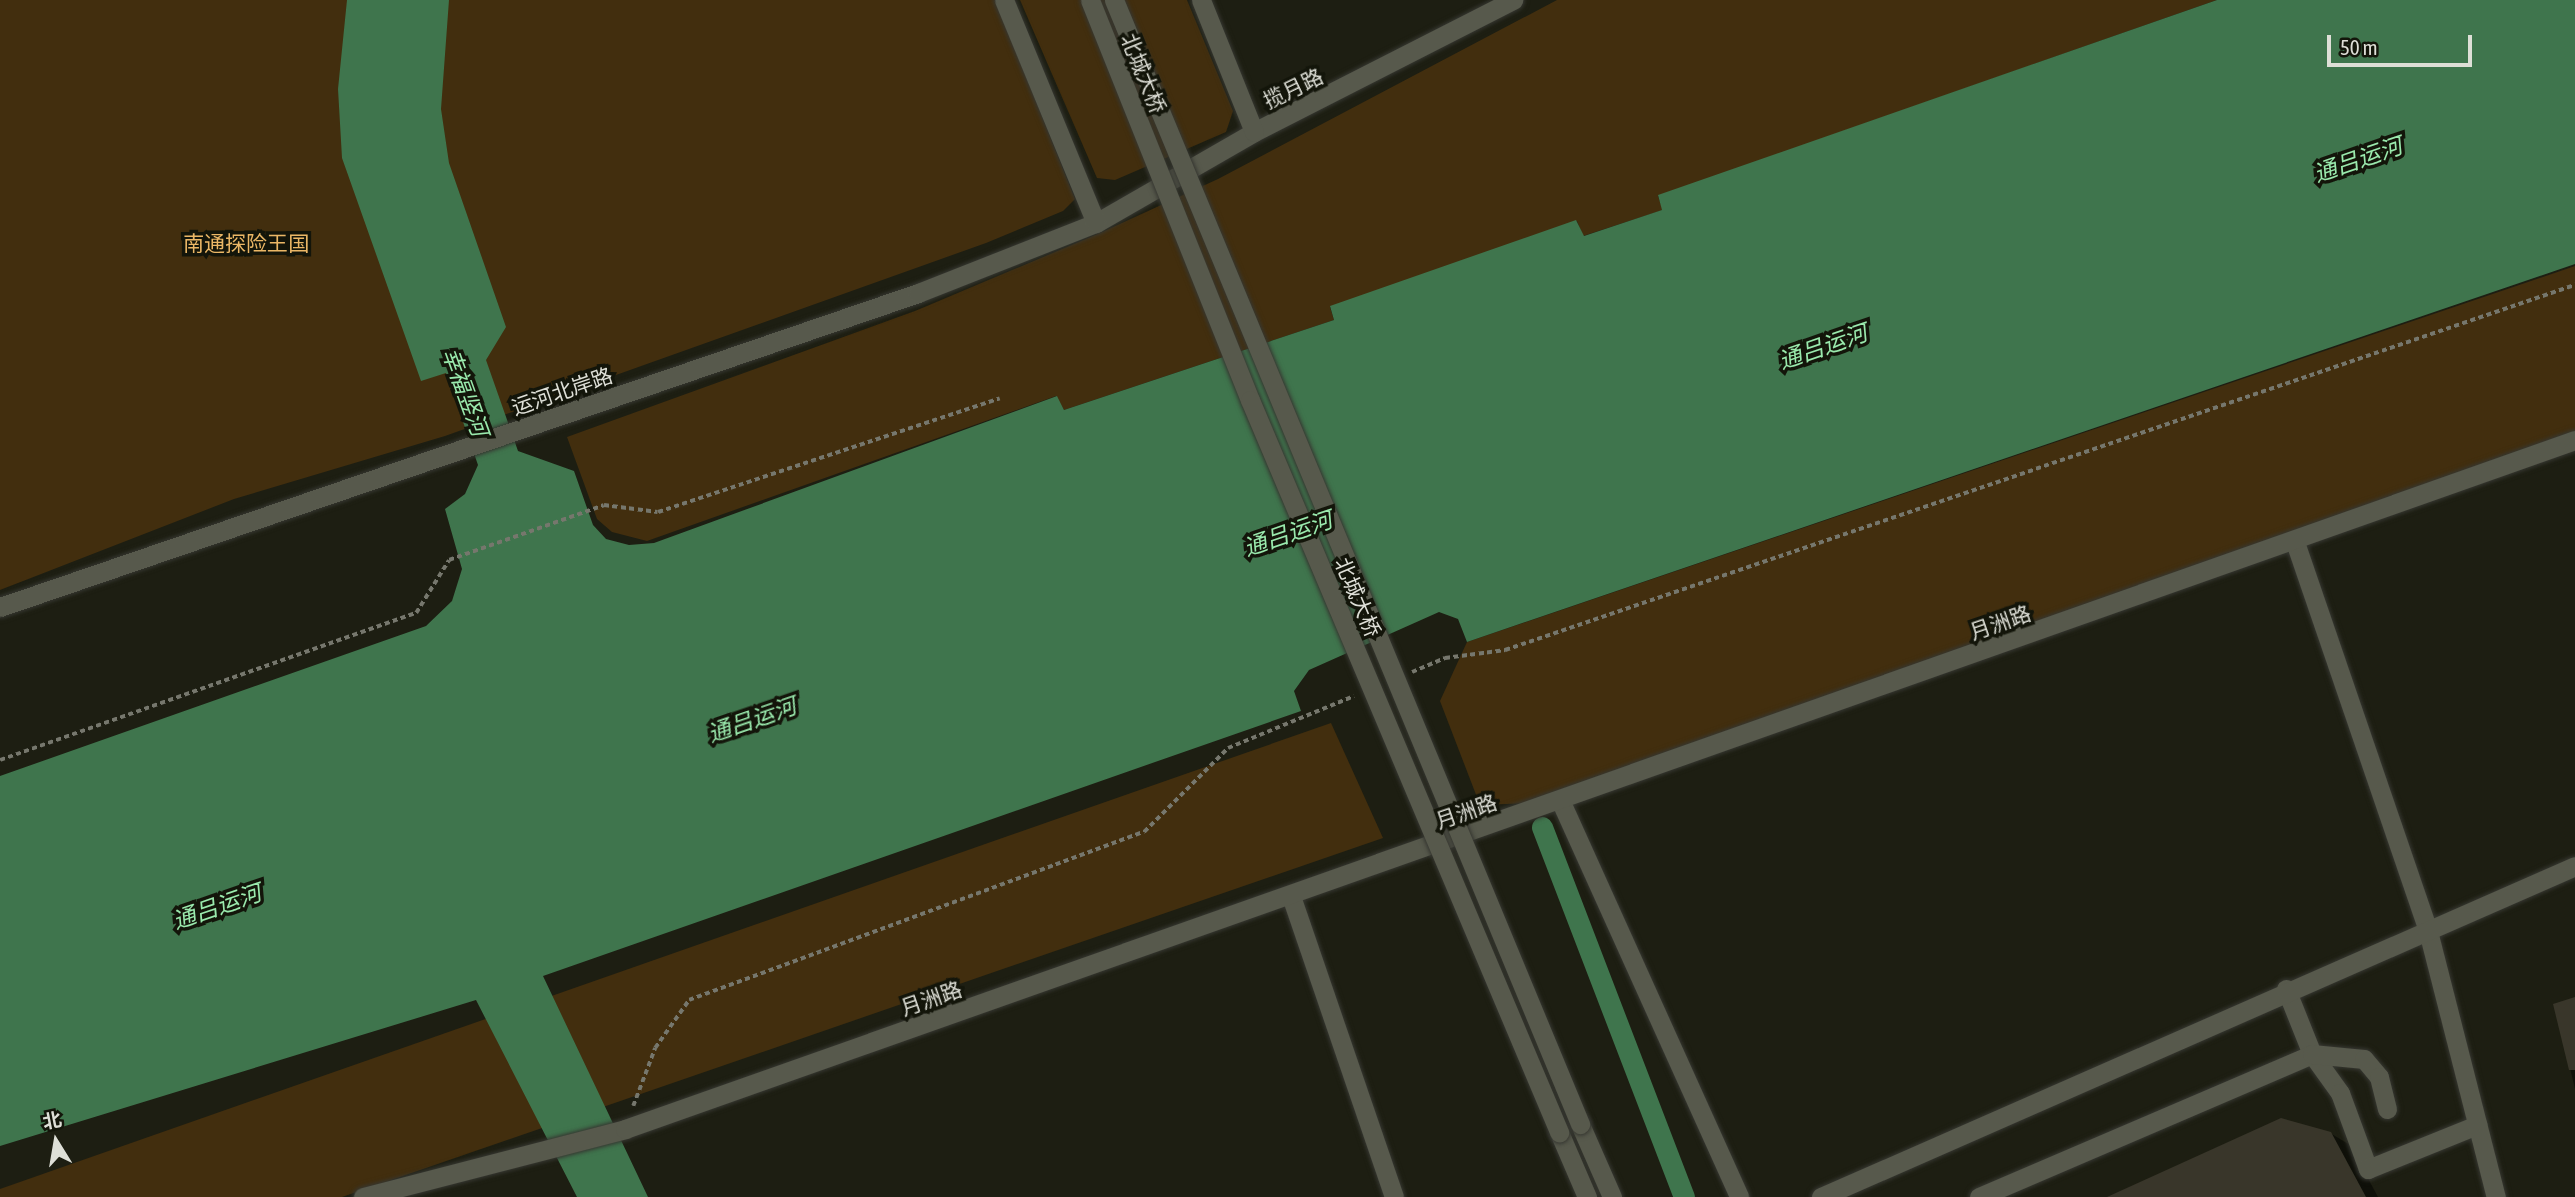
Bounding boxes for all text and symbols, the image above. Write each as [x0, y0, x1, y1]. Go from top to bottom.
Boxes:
scale bar [2330, 21, 2475, 65]
street label: 北城大桥 [1117, 29, 1171, 117]
text: 50 m [2340, 35, 2378, 59]
street label: 揽月路 [1259, 63, 1327, 113]
water label: 通吕运河 [2310, 132, 2406, 188]
park label: 南通探险王国 [183, 230, 309, 256]
water label: 通吕运河 [1775, 319, 1871, 375]
water label: 幸福竖河 [436, 344, 494, 440]
street label: 运河北岸路 [508, 362, 616, 420]
water label: 通吕运河 [1240, 506, 1336, 562]
street label: 北城大桥 [1330, 553, 1386, 641]
street label: 月洲路 [1966, 600, 2034, 644]
water label: 通吕运河 [704, 692, 800, 748]
street label: 月洲路 [1432, 789, 1500, 833]
water label: 通吕运河 [169, 879, 265, 935]
street label: 月洲路 [897, 976, 965, 1020]
north arrow [21, 1106, 91, 1176]
text: 北 [41, 1108, 63, 1133]

